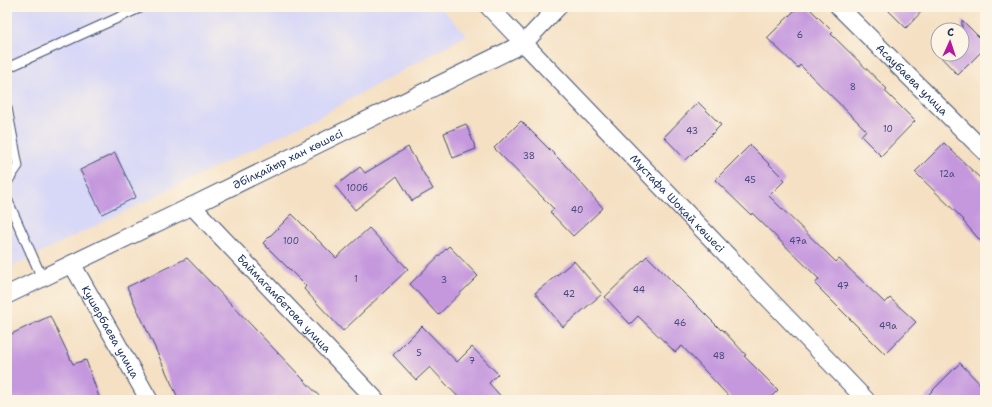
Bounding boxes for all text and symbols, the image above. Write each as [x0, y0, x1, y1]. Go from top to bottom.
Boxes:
north arrow [930, 22, 970, 62]
text: С [947, 25, 955, 40]
house number: 6 [797, 29, 803, 41]
street label: Асаубаева улица [873, 41, 951, 119]
house number: 8 [850, 81, 856, 93]
house number: 10 [883, 123, 893, 135]
house number: 43 [686, 125, 698, 137]
street label: Әбілқайыр хан көшесі [230, 126, 346, 193]
house number: 38 [523, 150, 535, 162]
street label: Мұстафа Шоқай көшесі [626, 151, 728, 256]
house number: 12а [939, 168, 955, 180]
house number: 45 [744, 174, 756, 186]
house number: 100б [346, 182, 368, 194]
house number: 40 [571, 204, 583, 216]
house number: 100 [283, 235, 299, 247]
house number: 47а [789, 235, 807, 247]
street label: Баймагамбетова улица [234, 251, 334, 356]
house number: 1 [354, 273, 358, 285]
house number: 3 [441, 274, 447, 286]
house number: 47 [837, 280, 849, 292]
street label: Кушербаева улица [78, 283, 142, 381]
house number: 44 [633, 284, 645, 296]
house number: 42 [563, 288, 575, 300]
house number: 46 [674, 317, 686, 329]
house number: 49а [879, 320, 897, 332]
house number: 5 [416, 347, 422, 359]
house number: 48 [713, 350, 725, 362]
house number: 7 [469, 355, 475, 367]

